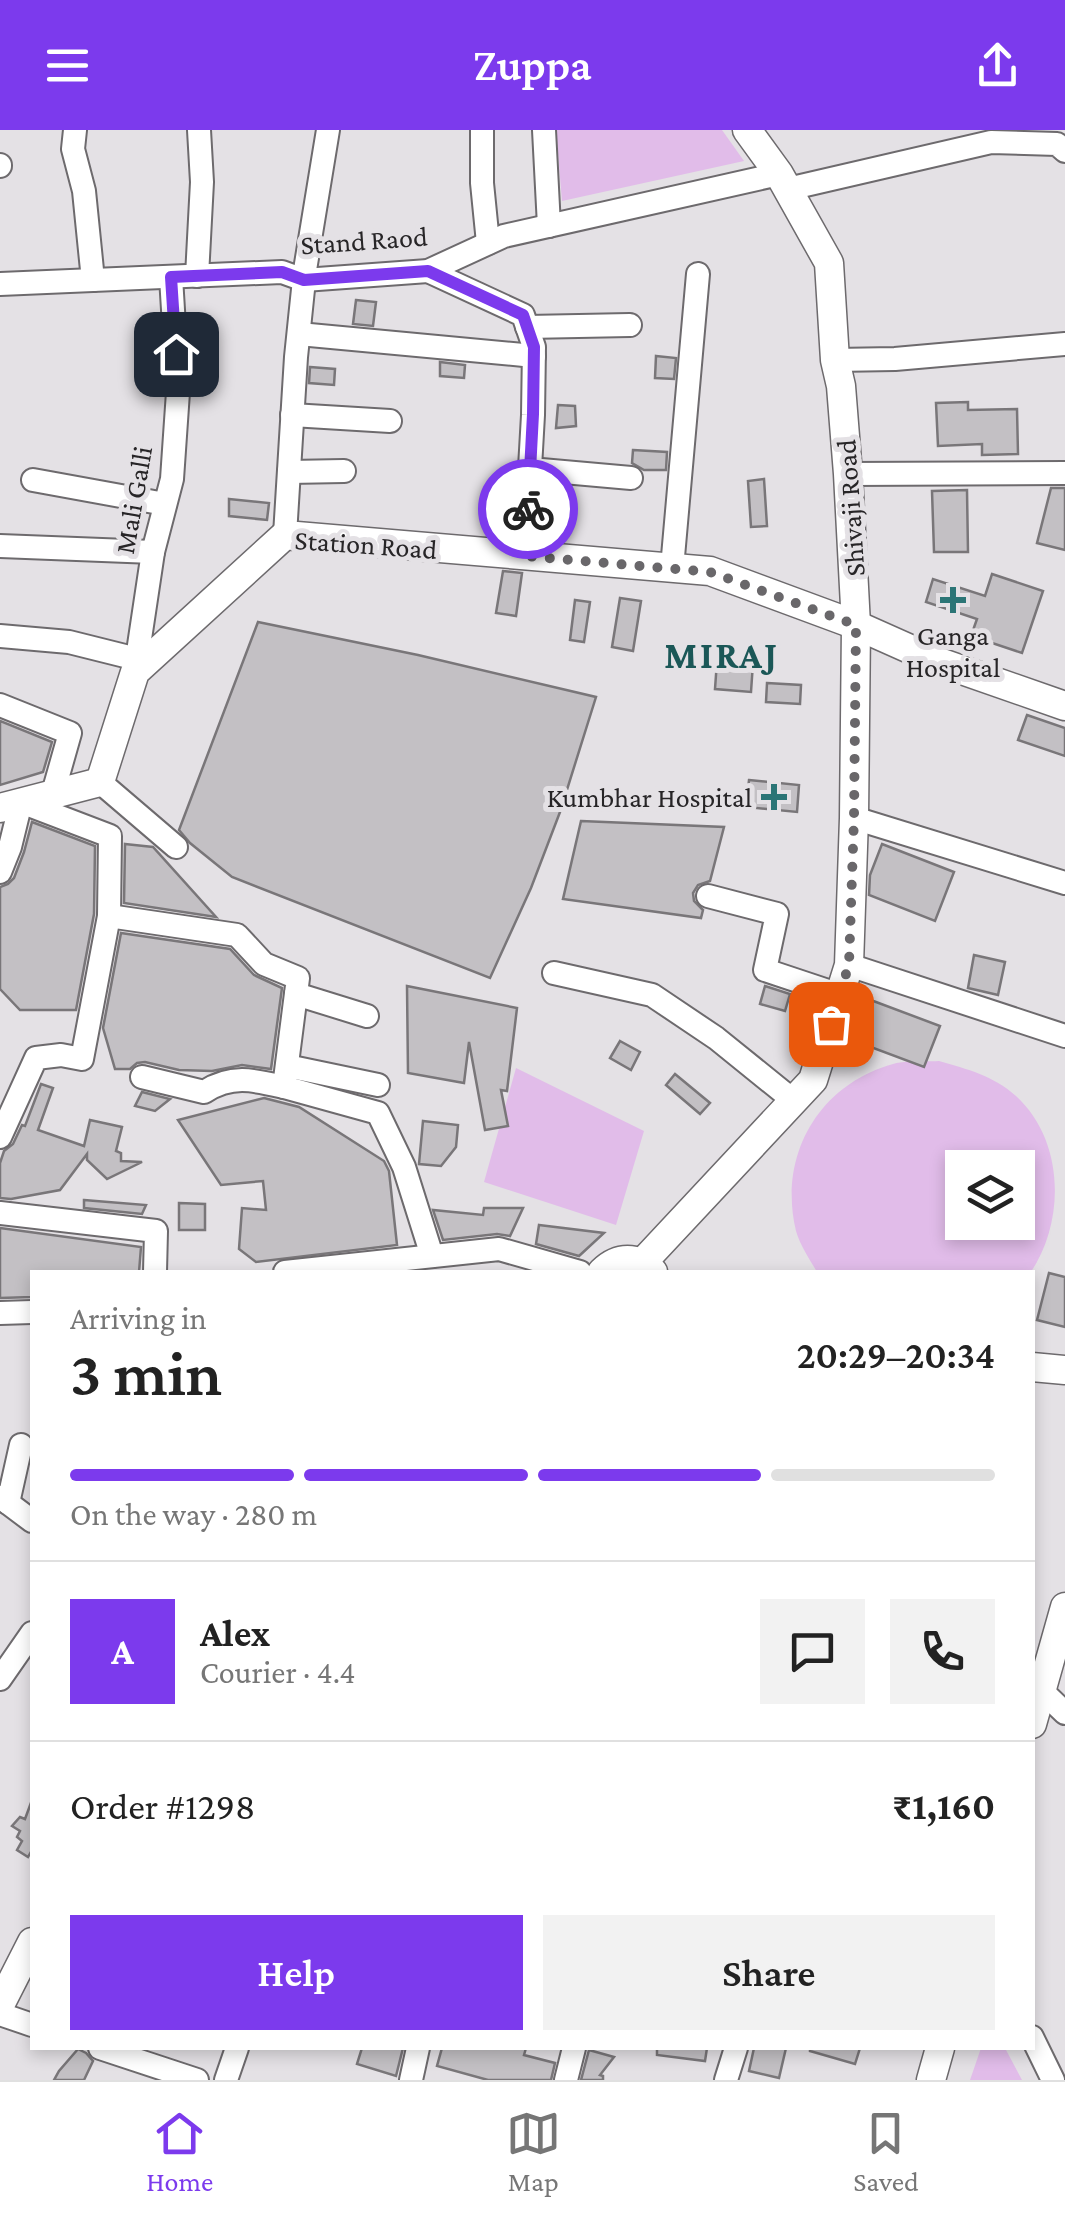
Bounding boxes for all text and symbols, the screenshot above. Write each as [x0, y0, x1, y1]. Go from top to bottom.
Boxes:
icon: menu [40, 38, 95, 93]
icon: share [970, 38, 1025, 93]
text: Zuppa [473, 40, 592, 90]
street label: Stand Raod [300, 221, 429, 260]
pin [134, 312, 219, 397]
icon: home [149, 327, 204, 382]
street label: Shivaji Road [830, 438, 871, 578]
street label: Mali Galli [109, 444, 158, 556]
courier [478, 459, 578, 559]
icon: bike [501, 482, 556, 537]
street label: Station Road [294, 524, 439, 565]
marker: Ganga Hospital [940, 587, 966, 613]
place label: Ganga Hospital [906, 620, 1000, 683]
district label: MIRAJ [664, 634, 780, 676]
place label: Kumbhar Hospital [547, 782, 752, 813]
marker: Kumbhar Hospital [761, 784, 787, 810]
pin [789, 982, 874, 1067]
icon: bag [804, 997, 859, 1052]
map controls [945, 1150, 1035, 1240]
button: layers [945, 1150, 1035, 1240]
text: Arriving in [70, 1300, 207, 1336]
text: 20:29–20:34 [797, 1334, 995, 1376]
text: 3 min [70, 1337, 222, 1409]
text: On the way · 280 m [70, 1496, 317, 1532]
button: chat [760, 1599, 865, 1704]
button: phone [890, 1599, 995, 1704]
text: Alex [200, 1612, 270, 1654]
text: A [111, 1630, 134, 1672]
text: Courier · 4.4 [200, 1654, 356, 1690]
text: Order #1298 [70, 1785, 256, 1827]
text: ₹1,160 [892, 1785, 995, 1827]
button: Help [70, 1915, 523, 2030]
button: Share [543, 1915, 995, 2030]
tab: Home [146, 2106, 213, 2197]
tab: Map [506, 2106, 561, 2197]
tab: Saved [853, 2106, 919, 2197]

